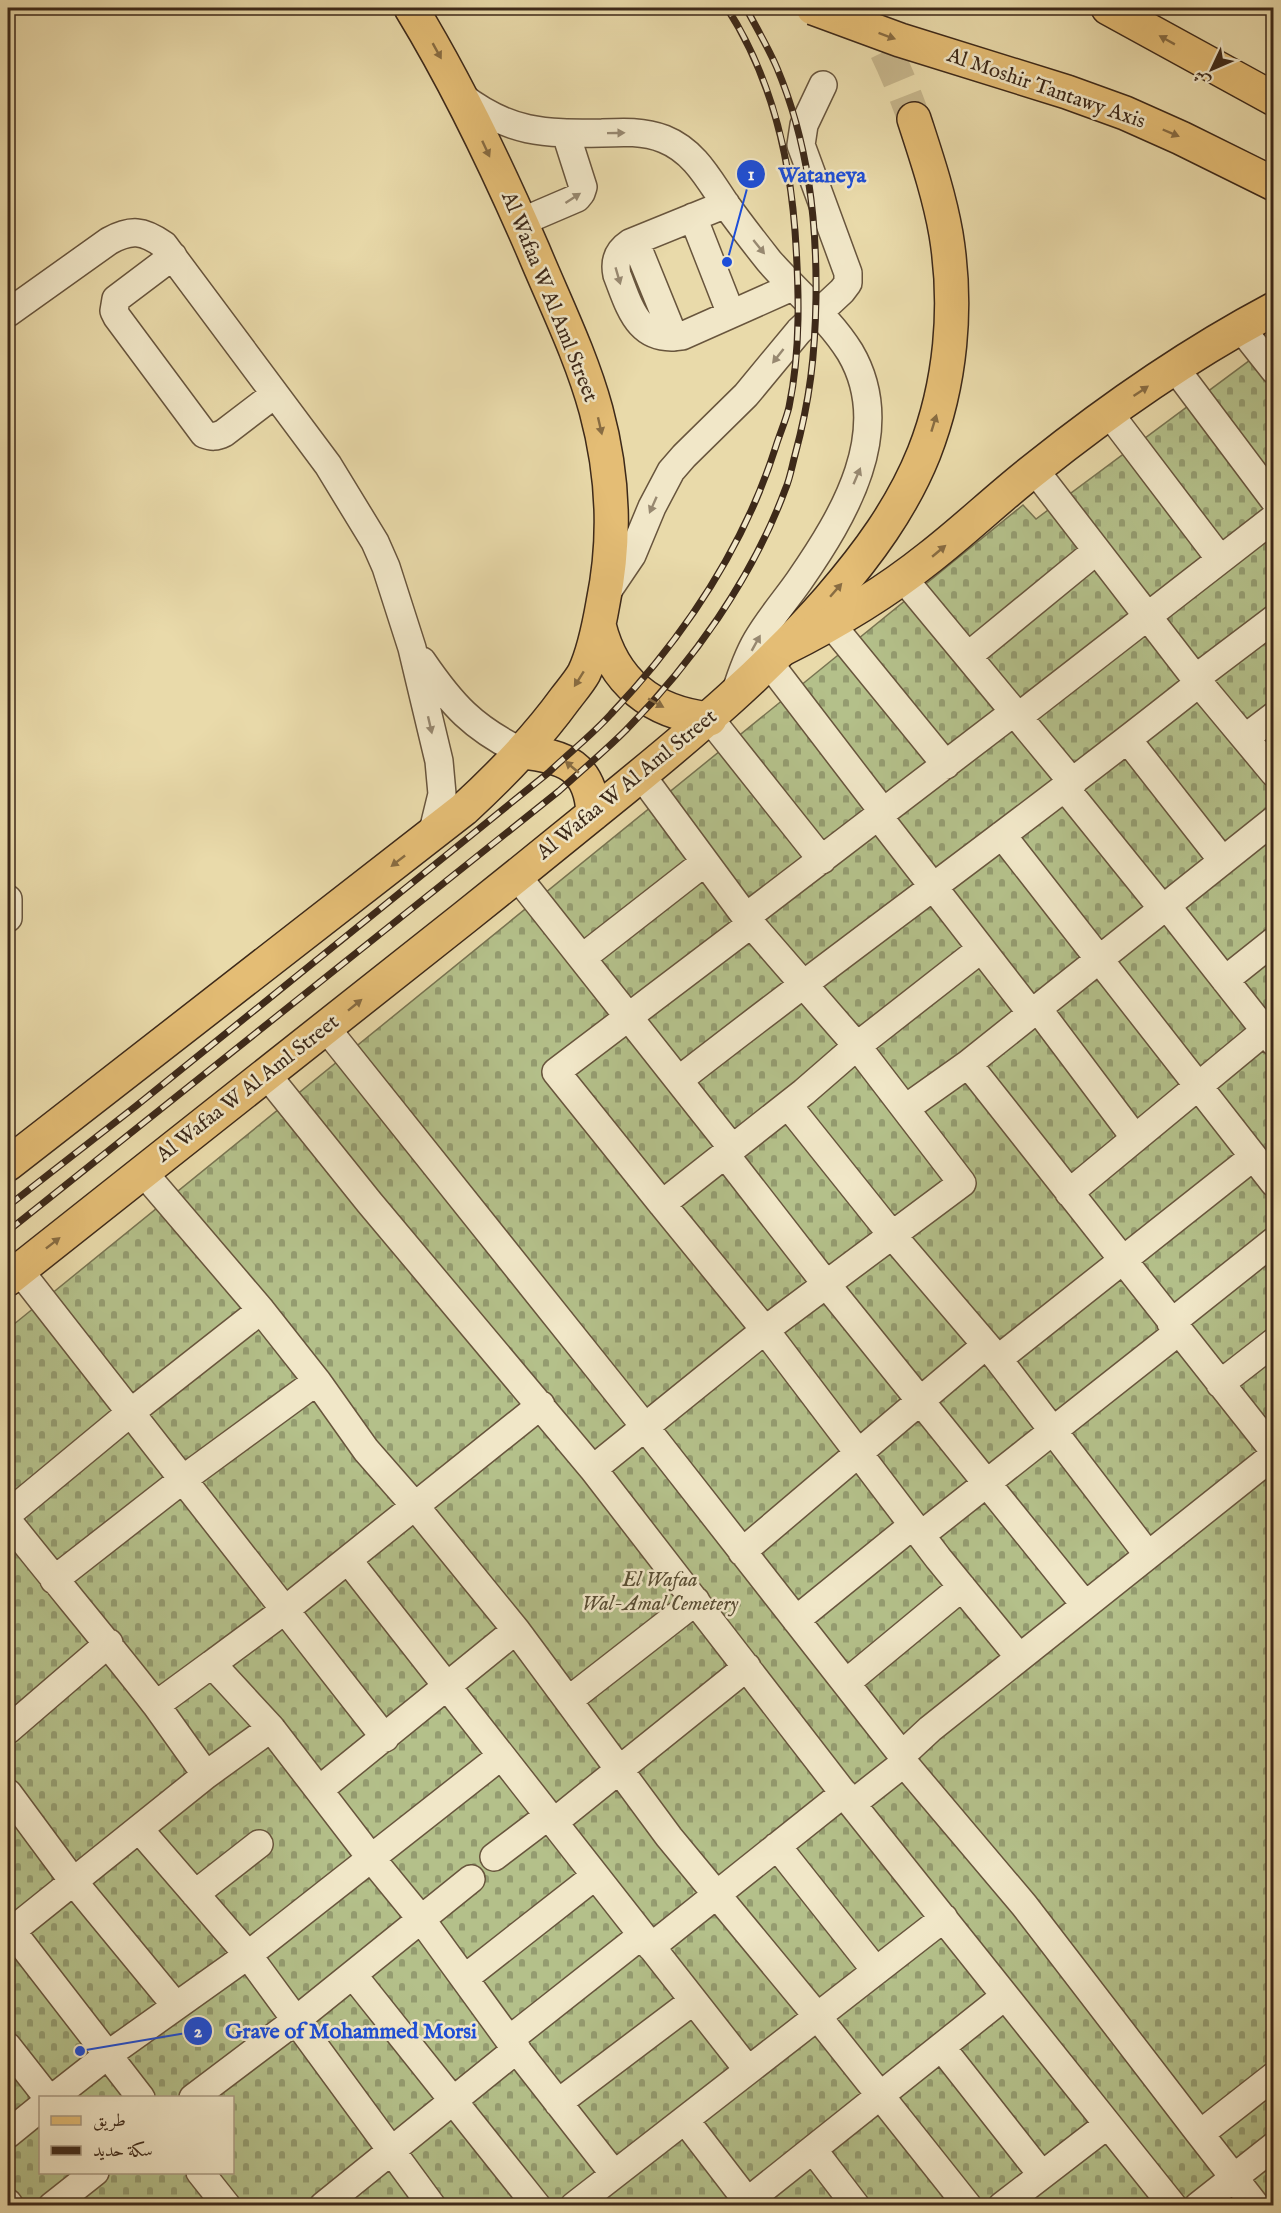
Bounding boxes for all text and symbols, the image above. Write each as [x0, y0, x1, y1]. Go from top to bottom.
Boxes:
one-way arrow [878, 31, 896, 41]
one-way arrow [1158, 35, 1175, 45]
north arrow [1182, 39, 1242, 99]
street label: Al Moshir Tantawy Axis [942, 42, 1149, 136]
one-way arrow [432, 43, 442, 60]
text: ش [1190, 65, 1215, 91]
one-way arrow [606, 128, 625, 137]
one-way arrow [1162, 128, 1180, 138]
one-way arrow [482, 141, 491, 158]
callout: Wataneya [736, 154, 878, 194]
text: Wataneya [777, 162, 867, 190]
text: 1 [748, 164, 755, 187]
street label: Al Wafaa W Al Aml Street [494, 187, 604, 406]
one-way arrow [565, 192, 582, 203]
one-way arrow [752, 240, 764, 255]
one-way arrow [614, 267, 623, 285]
one-way arrow [772, 349, 784, 364]
one-way arrow [1133, 386, 1149, 397]
one-way arrow [930, 414, 939, 432]
one-way arrow [595, 417, 605, 436]
one-way arrow [852, 467, 862, 485]
one-way arrow [648, 496, 658, 514]
one-way arrow [931, 544, 947, 557]
one-way arrow [829, 583, 842, 598]
one-way arrow [751, 634, 761, 651]
one-way arrow [574, 670, 585, 687]
one-way arrow [648, 698, 665, 708]
street label: Al Wafaa W Al Aml Street [530, 704, 723, 867]
one-way arrow [426, 716, 436, 734]
one-way arrow [564, 761, 580, 774]
one-way arrow [391, 854, 406, 866]
one-way arrow [347, 998, 363, 1011]
street label: Al Wafaa W Al Aml Street [150, 1009, 345, 1169]
one-way arrow [46, 1237, 61, 1249]
park label: El Wafaa Wal-Amal Cemetery [582, 1567, 738, 1618]
callout: Grave of Mohammed Morsi [183, 2011, 489, 2051]
text: Grave of Mohammed Morsi [225, 2018, 477, 2046]
text: 2 [194, 2021, 203, 2044]
legend [39, 2096, 234, 2174]
text: طريق [93, 2110, 126, 2133]
text: سكة حديد [93, 2140, 153, 2163]

